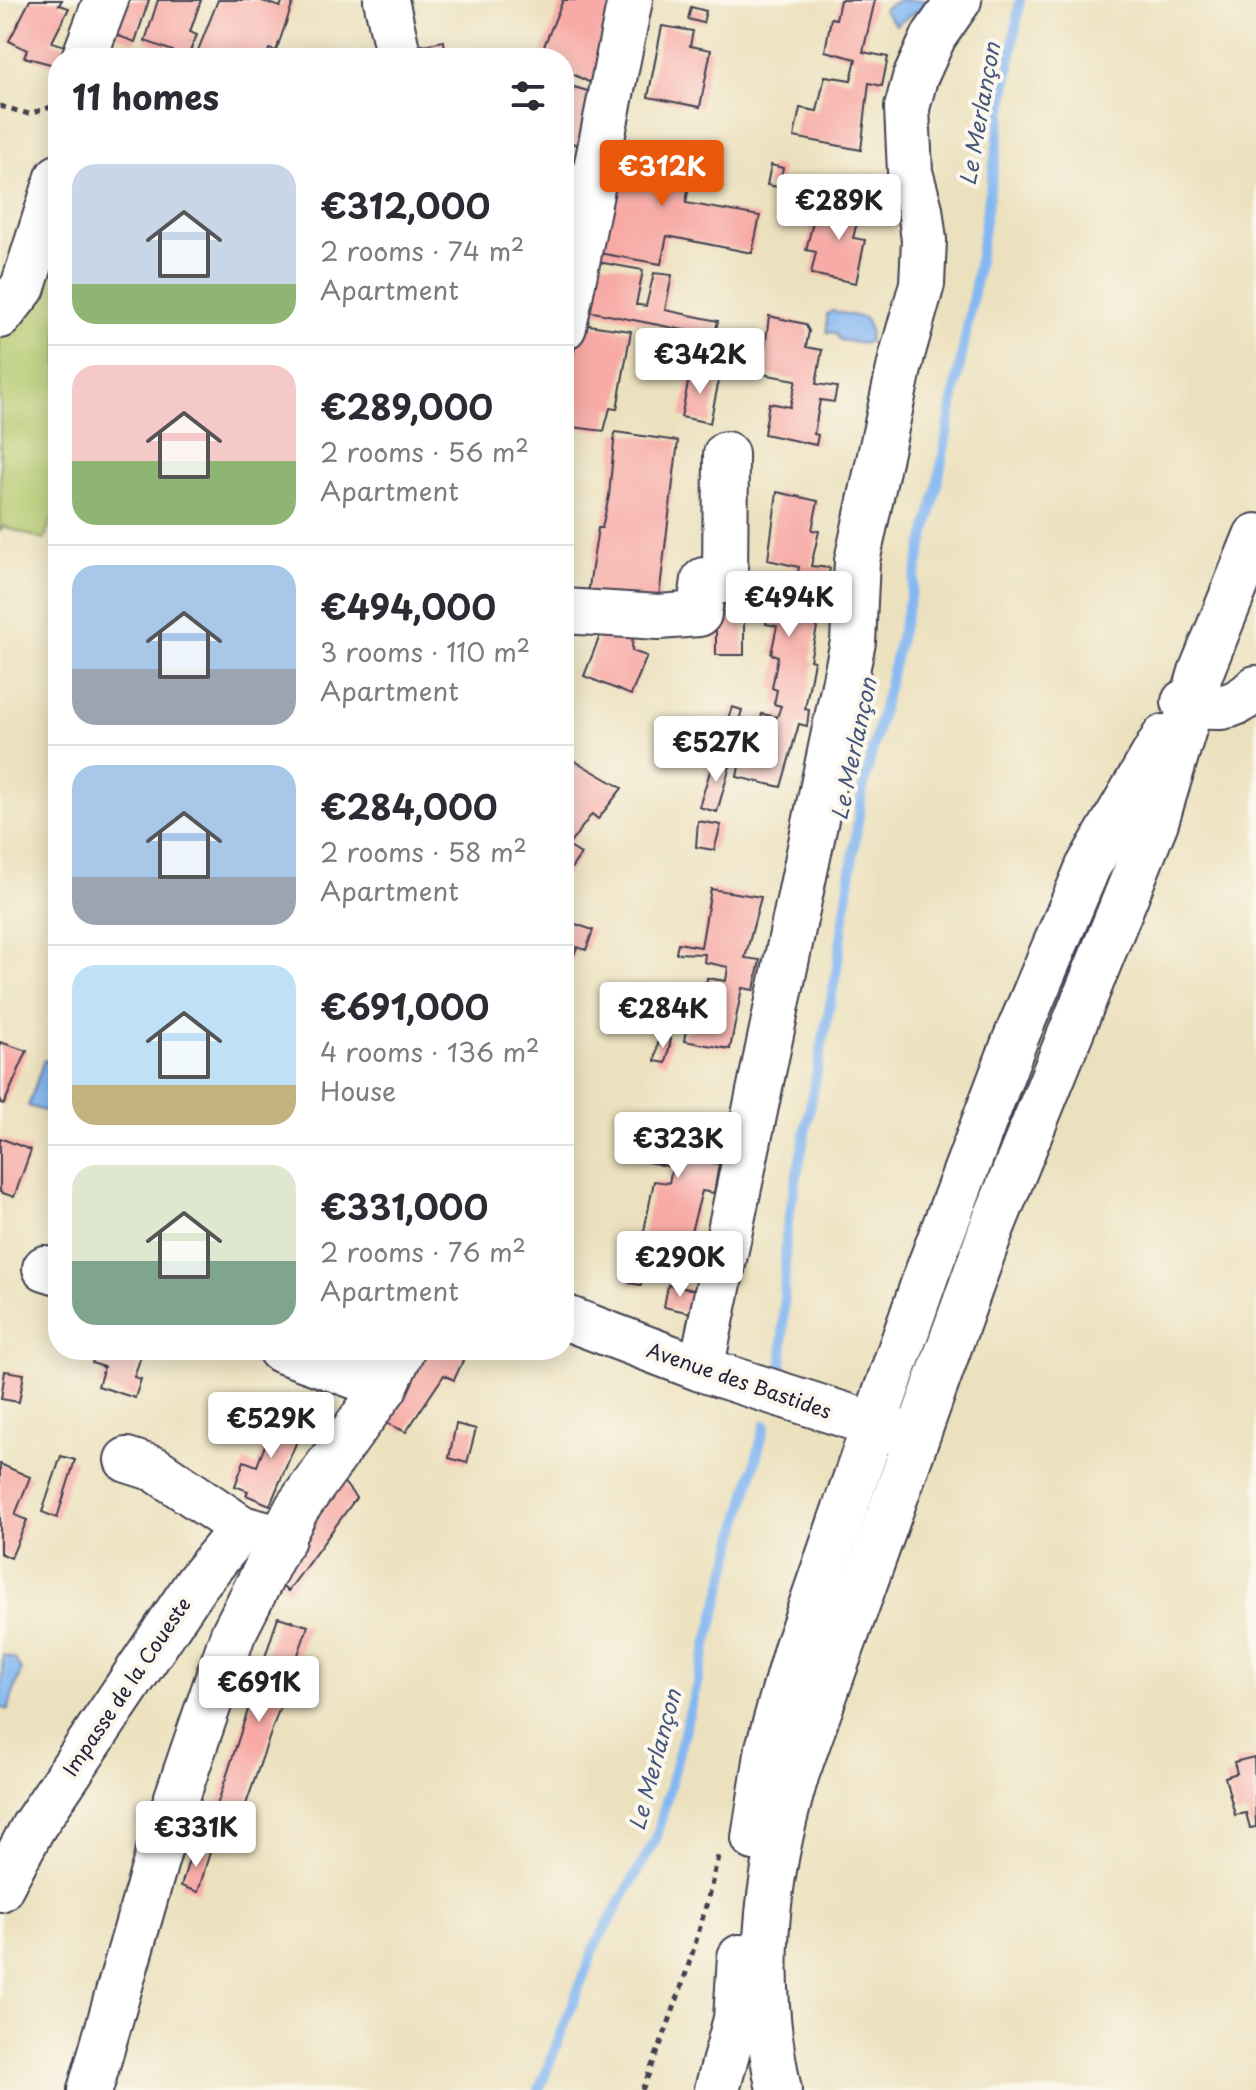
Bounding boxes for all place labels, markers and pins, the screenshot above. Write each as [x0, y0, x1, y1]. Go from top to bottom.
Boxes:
pin: €312K [606, 140, 718, 208]
pin: €289K [783, 174, 895, 242]
pin: €342K [644, 328, 756, 396]
pin: €494K [733, 571, 845, 639]
pin: €527K [660, 716, 772, 784]
pin: €284K [607, 982, 719, 1050]
pin: €323K [622, 1112, 734, 1180]
pin: €290K [624, 1231, 736, 1299]
pin: €529K [215, 1392, 327, 1460]
pin: €691K [203, 1656, 315, 1724]
pin: €331K [140, 1801, 252, 1869]

